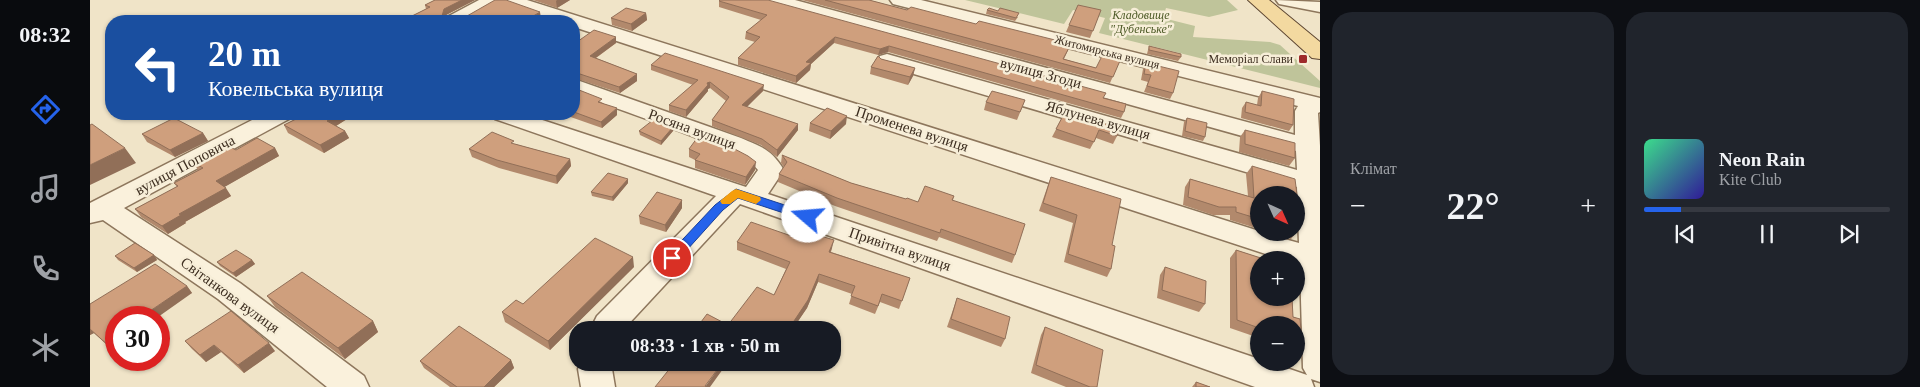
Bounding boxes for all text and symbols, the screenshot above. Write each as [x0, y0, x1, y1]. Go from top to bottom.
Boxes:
park label: Кладовище "Дубенське" [1110, 8, 1173, 36]
text: 08:32 [19, 22, 71, 47]
street label: Житомирська вулиця [1053, 32, 1162, 72]
icon: left [125, 35, 190, 100]
text: 20 m [208, 35, 281, 74]
place label: Меморіал Слави [1208, 52, 1294, 66]
marker: Меморіал Слави [1297, 53, 1309, 65]
street label: вулиця Згоди [999, 54, 1083, 92]
text: Ковельська вулиця [208, 76, 383, 101]
icon: directions [28, 92, 63, 127]
street label: Яблунева вулиця [1044, 97, 1152, 143]
street label: Променева вулиця [854, 103, 970, 155]
street label: Росяна вулиця [646, 106, 738, 152]
street label: вулиця Поповича [132, 132, 238, 198]
text: Neon Rain [1719, 149, 1805, 170]
text: Клімат [1350, 160, 1397, 177]
icon: music [28, 171, 63, 206]
text: Kite Club [1719, 171, 1782, 188]
text: 22° [1446, 185, 1500, 227]
north arrow [1250, 186, 1305, 241]
map controls [1250, 186, 1305, 371]
position arrow [781, 190, 833, 242]
text: − [1350, 190, 1366, 221]
text: + [1580, 190, 1596, 221]
icon: previous [1671, 220, 1699, 248]
icon: pause [1753, 220, 1781, 248]
icon: next [1835, 220, 1863, 248]
street label: Привітна вулиця [847, 224, 953, 274]
pin [651, 237, 693, 279]
icon: arrive [658, 244, 686, 272]
icon: phone [28, 251, 63, 286]
button: + [1250, 251, 1305, 306]
street label: Світанкова вулиця [178, 254, 282, 336]
speed limit sign: 30 [105, 306, 170, 371]
button: − [1250, 316, 1305, 371]
icon: climate [28, 330, 63, 365]
text: 08:33 · 1 хв · 50 m [630, 335, 780, 356]

